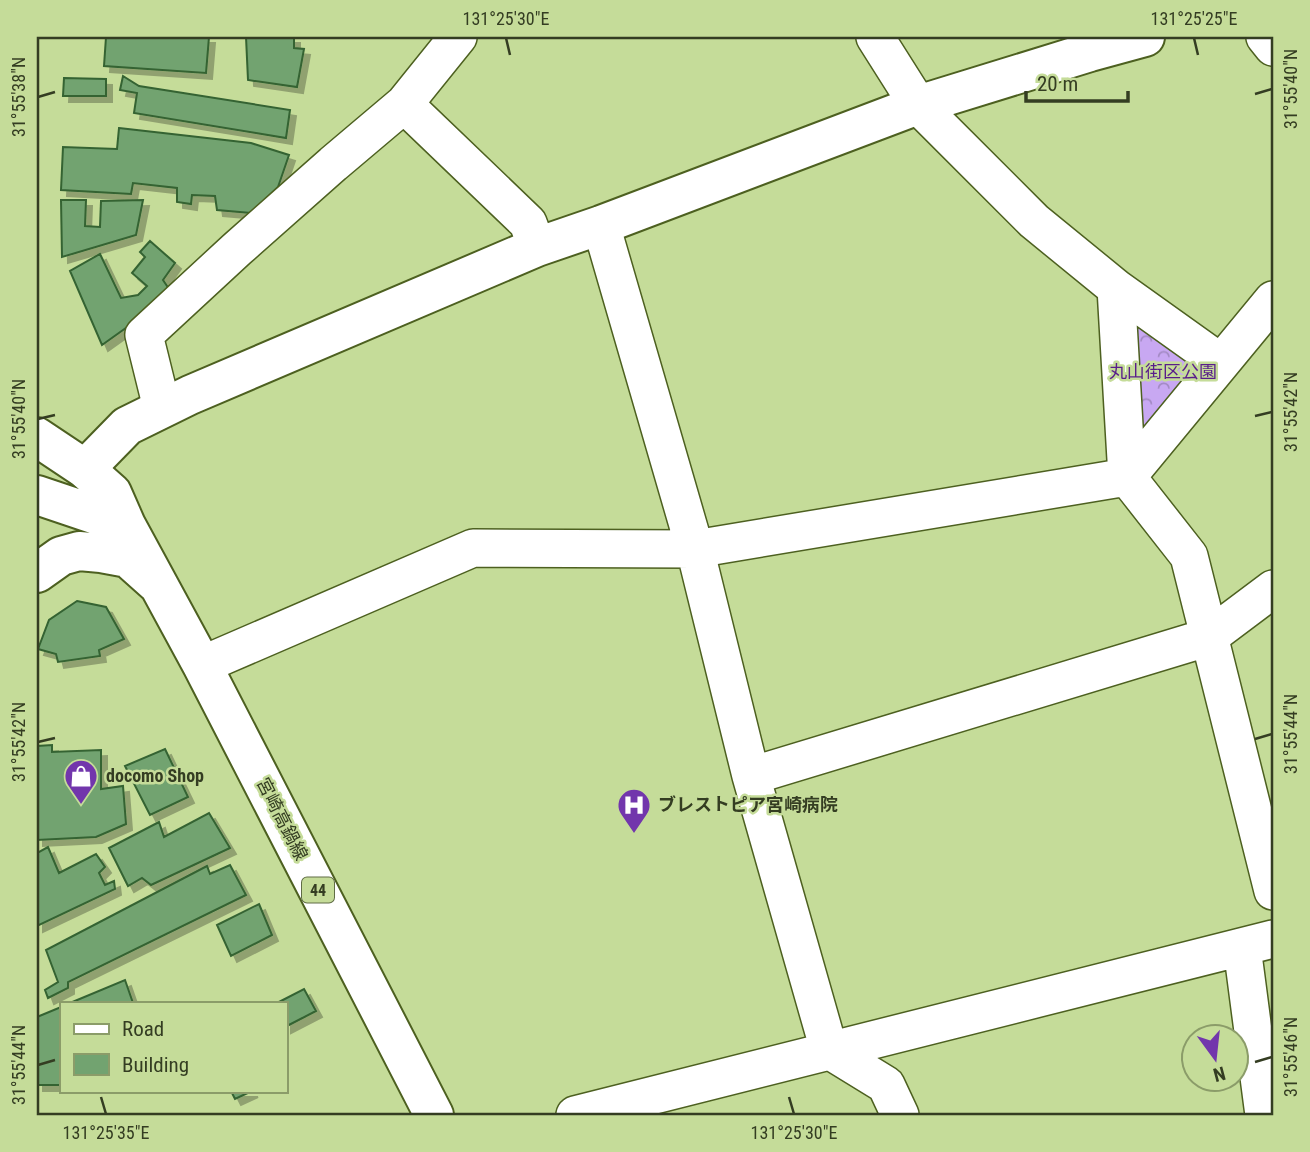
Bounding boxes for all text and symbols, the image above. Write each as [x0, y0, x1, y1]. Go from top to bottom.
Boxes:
text: 131°25'30"E [463, 8, 549, 29]
text: 131°25'25"E [1151, 8, 1237, 29]
text: 31°55'40"N [1280, 49, 1301, 129]
text: 31°55'38"N [8, 57, 29, 137]
scale bar [1026, 60, 1128, 104]
text: 20 m [1037, 72, 1078, 96]
park label: 丸山街区公園 [1109, 361, 1217, 382]
text: 31°55'42"N [1280, 372, 1301, 452]
text: 31°55'40"N [8, 379, 29, 459]
text: 31°55'44"N [1280, 694, 1301, 774]
text: 31°55'42"N [8, 702, 29, 782]
shop icon: docomo Shop [62, 757, 100, 806]
place label: docomo Shop [106, 765, 204, 786]
street label: 宮崎高鍋線 [253, 774, 312, 864]
hospital icon: ブレストピア宮崎病院 [615, 786, 653, 835]
place label: ブレストピア宮崎病院 [658, 794, 838, 815]
road number: 44 [302, 877, 334, 902]
legend [60, 1002, 287, 1092]
text: Road [122, 1017, 164, 1041]
text: 31°55'46"N [1280, 1017, 1301, 1097]
north arrow [1180, 1023, 1250, 1092]
text: 31°55'44"N [8, 1025, 29, 1105]
text: Building [122, 1053, 189, 1077]
text: N [1211, 1061, 1228, 1087]
text: 131°25'35"E [63, 1122, 149, 1143]
text: 131°25'30"E [751, 1122, 837, 1143]

